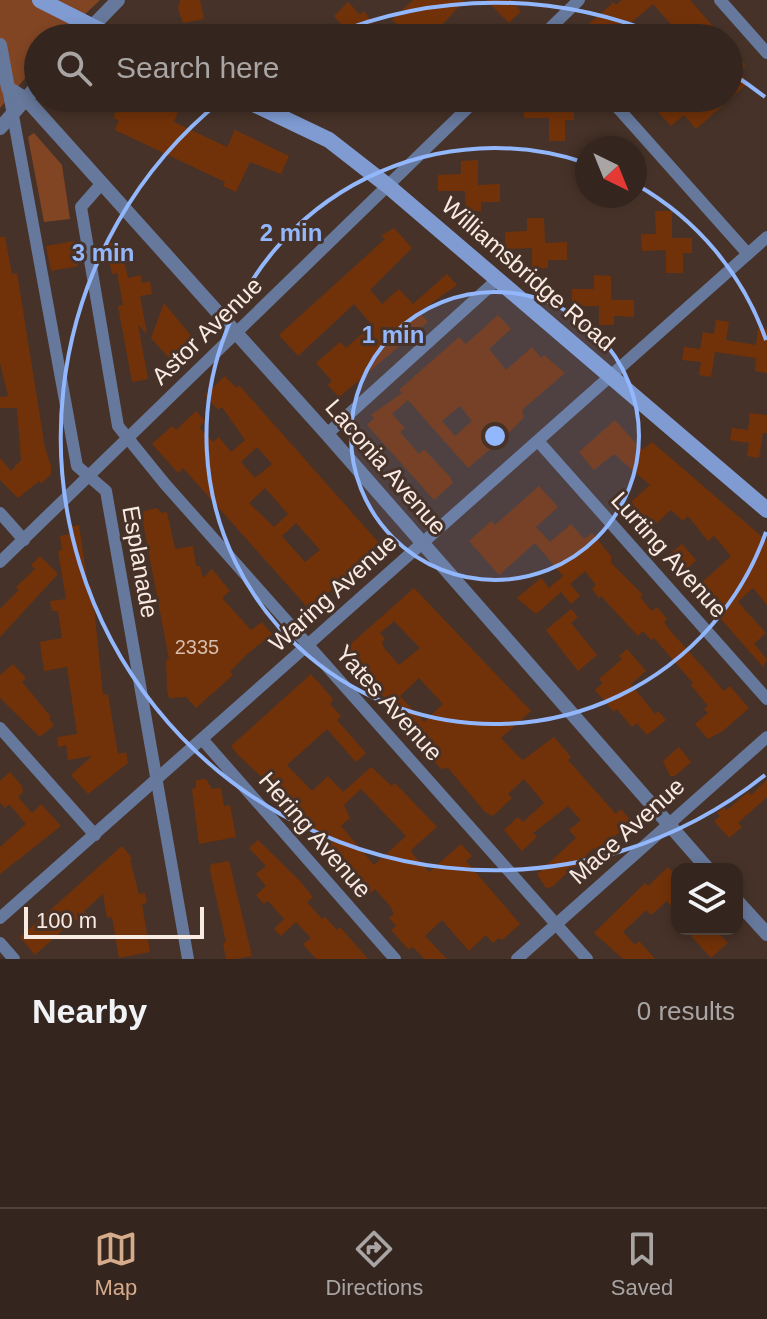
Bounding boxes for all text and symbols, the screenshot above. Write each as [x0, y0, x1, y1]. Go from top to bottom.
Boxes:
search box [24, 24, 743, 112]
icon: search [52, 46, 96, 90]
text: Search here [116, 51, 279, 84]
north arrow [575, 136, 647, 208]
street label: Williamsbridge Road [436, 191, 620, 356]
text: 2 min [260, 219, 322, 246]
text: 3 min [72, 239, 134, 266]
street label: Astor Avenue [146, 271, 267, 390]
text: 1 min [362, 321, 424, 348]
street label: Laconia Avenue [320, 394, 452, 540]
centre of rings [481, 422, 509, 450]
street label: Lurting Avenue [606, 486, 733, 623]
street label: Esplanade [117, 504, 164, 620]
street label: Waring Avenue [264, 529, 402, 657]
house number: 2335 [175, 636, 219, 658]
street label: Yates Avenue [331, 639, 448, 766]
street label: Hering Avenue [254, 767, 377, 903]
street label: Mace Avenue [564, 772, 690, 889]
map controls [671, 863, 743, 935]
button: layers [671, 863, 743, 935]
scale bar [24, 903, 204, 939]
text: 100 m [36, 908, 97, 933]
text: Nearby [32, 992, 147, 1030]
text: 0 results [637, 996, 735, 1026]
tab: Map [94, 1227, 138, 1301]
tab: Directions [325, 1227, 423, 1301]
tab: Saved [611, 1227, 673, 1301]

